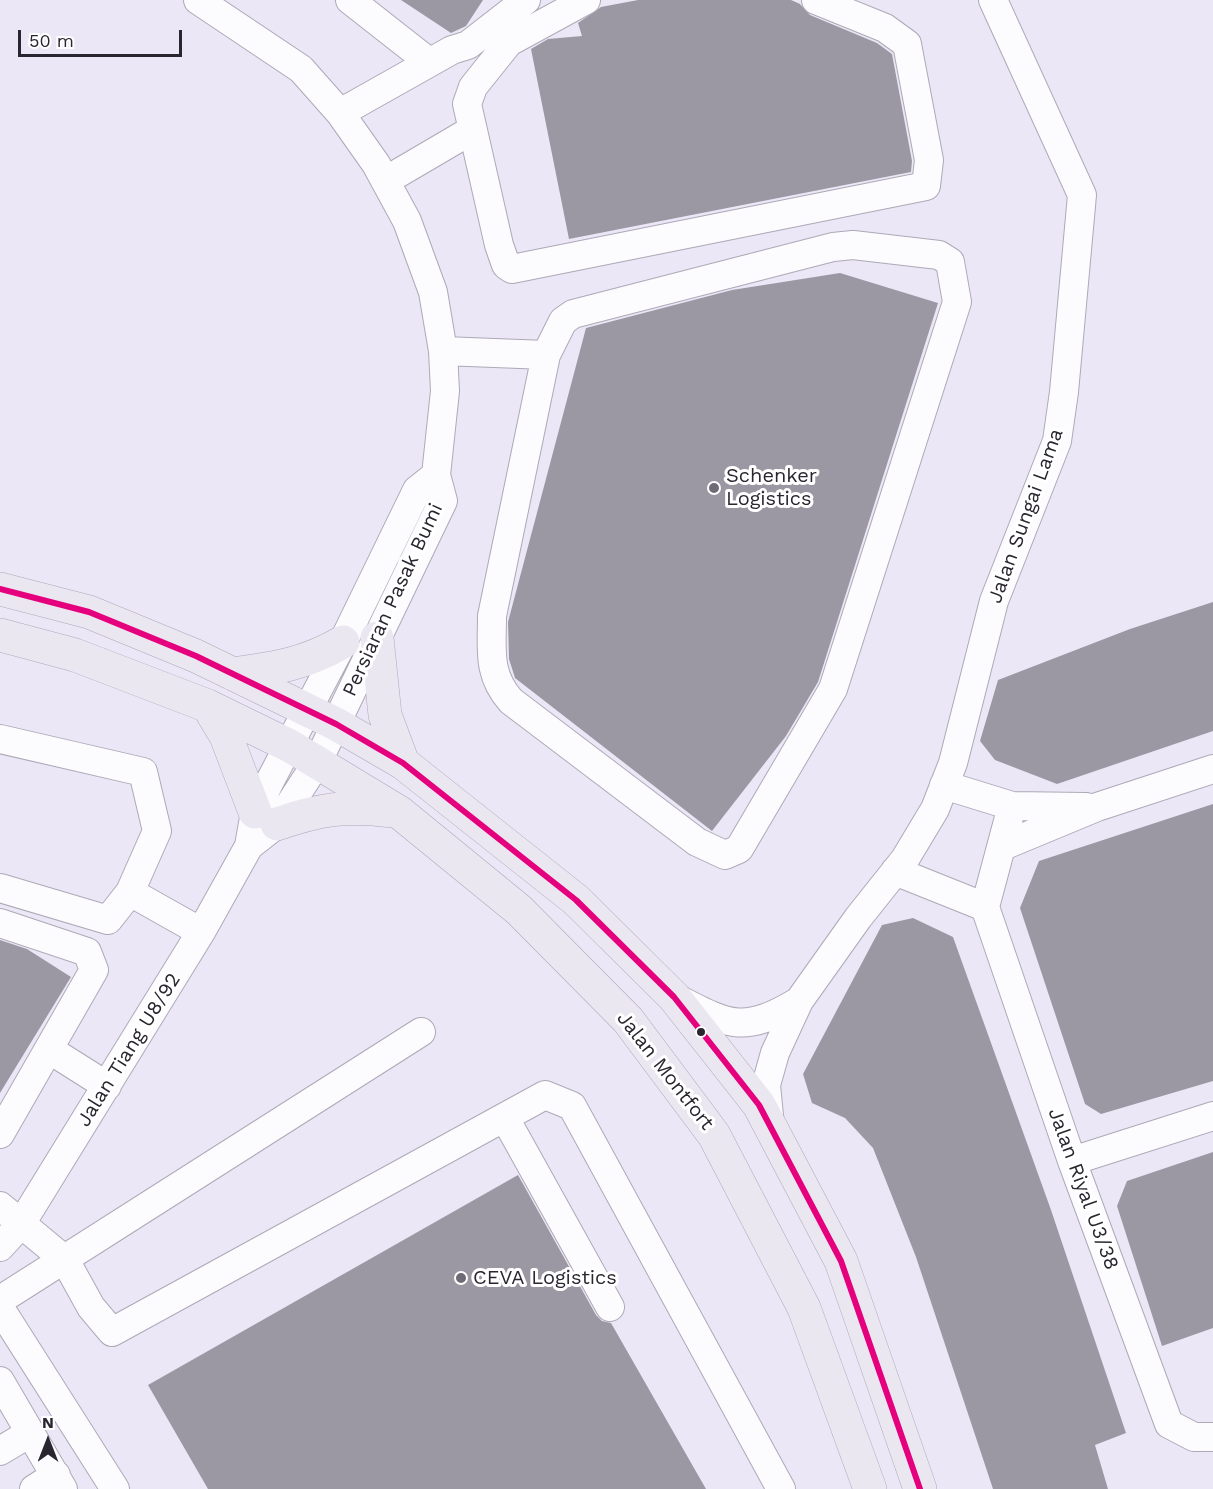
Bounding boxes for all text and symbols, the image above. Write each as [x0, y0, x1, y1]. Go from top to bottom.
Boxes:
scale bar [21, 18, 184, 56]
text: 50 m [29, 30, 74, 51]
street label: Jalan Sungai Lama [983, 425, 1069, 607]
place label: Schenker Logistics [726, 464, 817, 511]
marker: Schenker Logistics [707, 481, 721, 495]
street label: Persiaran Pasak Bumi [338, 500, 448, 700]
street label: Jalan Tiang U8/92 [72, 969, 186, 1131]
street label: Jalan Montfort [611, 1007, 719, 1135]
unlabelled marker [695, 1026, 707, 1038]
street label: Jalan Riyal U3/38 [1043, 1105, 1123, 1273]
place label: CEVA Logistics [473, 1266, 617, 1290]
marker: CEVA Logistics [454, 1271, 468, 1285]
north arrow [18, 1411, 78, 1471]
text: N [42, 1413, 54, 1432]

